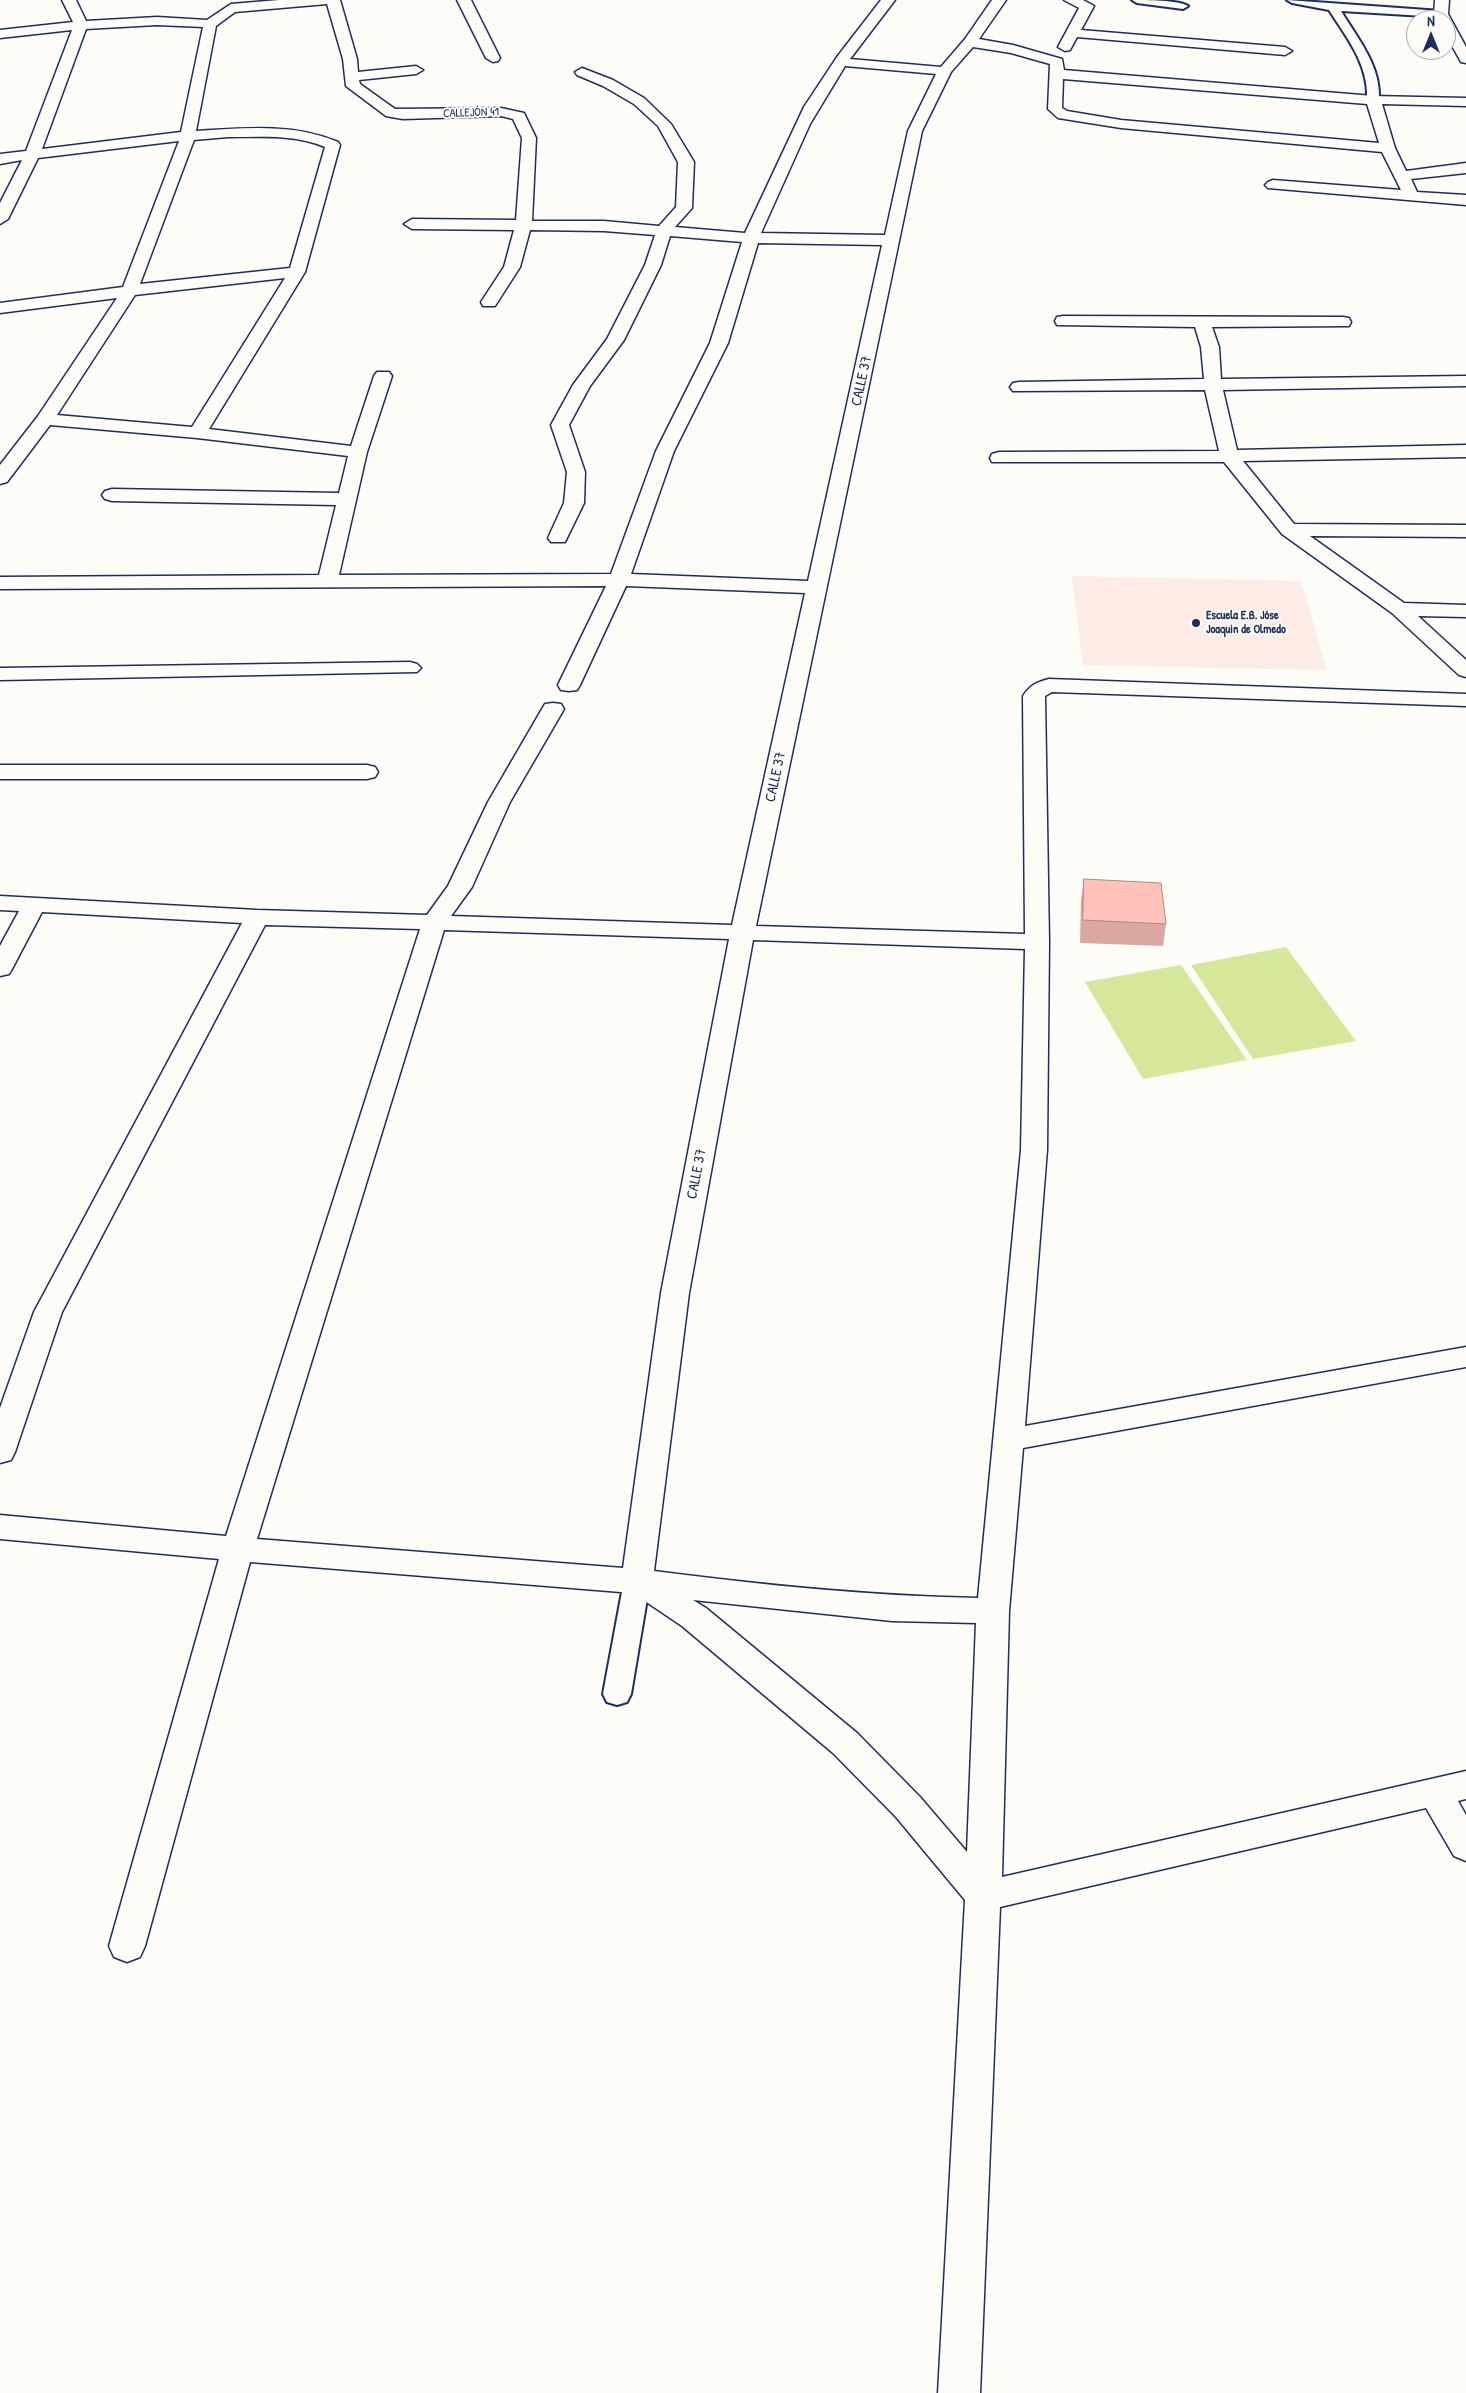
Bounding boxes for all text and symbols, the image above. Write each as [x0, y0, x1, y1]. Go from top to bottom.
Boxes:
north arrow [1406, 10, 1456, 60]
text: N [1427, 11, 1435, 30]
street label: CALLEJÓN 41 [443, 105, 499, 121]
street label: CALLE 37 [848, 354, 876, 408]
place label: Escuela E.B. Jóse Joaquin de Olmedo [1206, 609, 1286, 637]
marker: Escuela E.B. Jóse Joaquin de Olmedo [1190, 617, 1202, 629]
street label: CALLE 37 [762, 750, 790, 804]
street label: CALLE 37 [683, 1147, 711, 1201]

